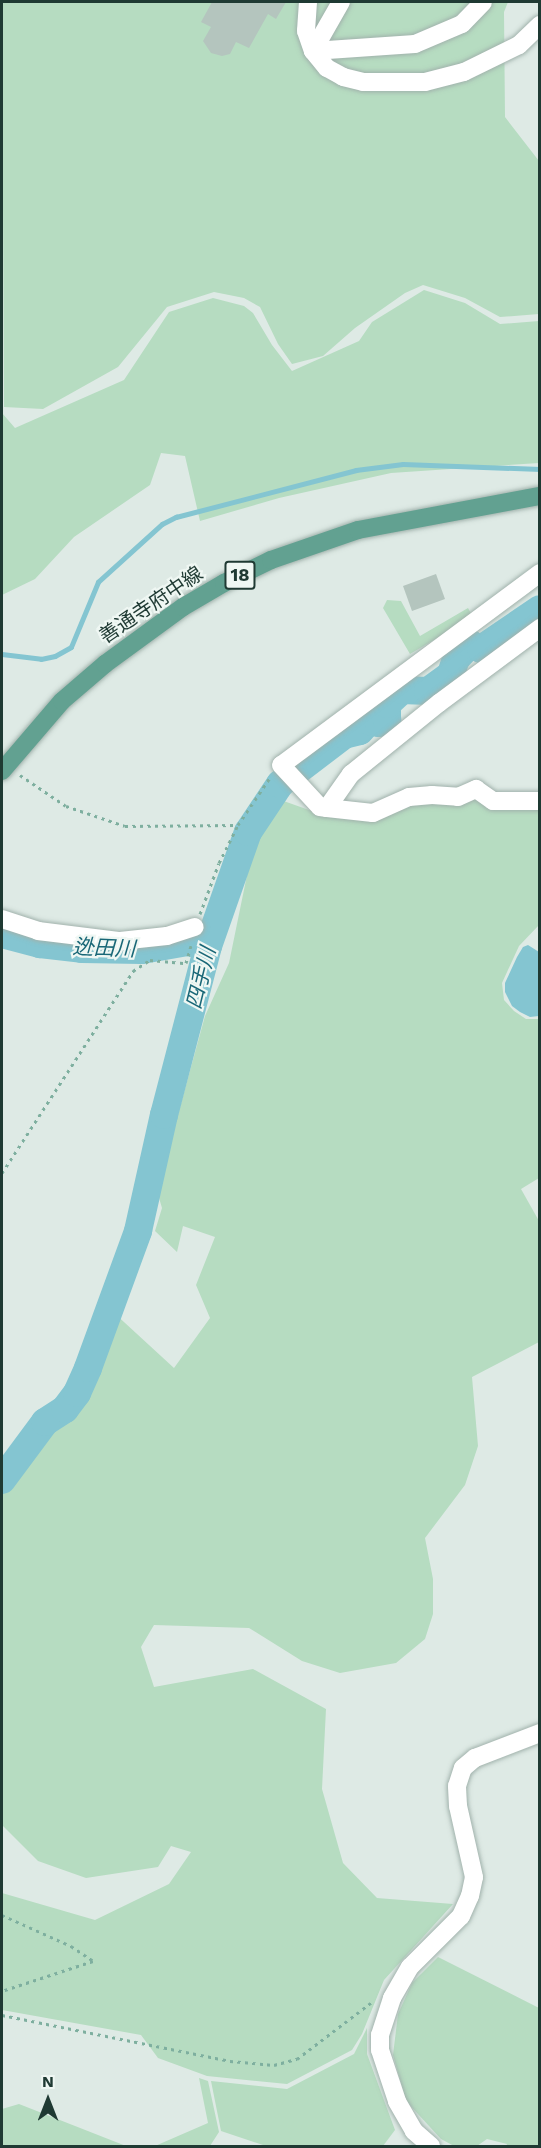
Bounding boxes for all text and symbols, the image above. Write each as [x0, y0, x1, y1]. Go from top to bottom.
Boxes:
road number: 18 [224, 560, 256, 590]
street label: 善通寺府中線 [95, 562, 207, 648]
water label: 迯田川 [72, 934, 136, 962]
water label: 四手川 [181, 944, 221, 1012]
north arrow [18, 2070, 78, 2130]
text: N [42, 2072, 54, 2091]

